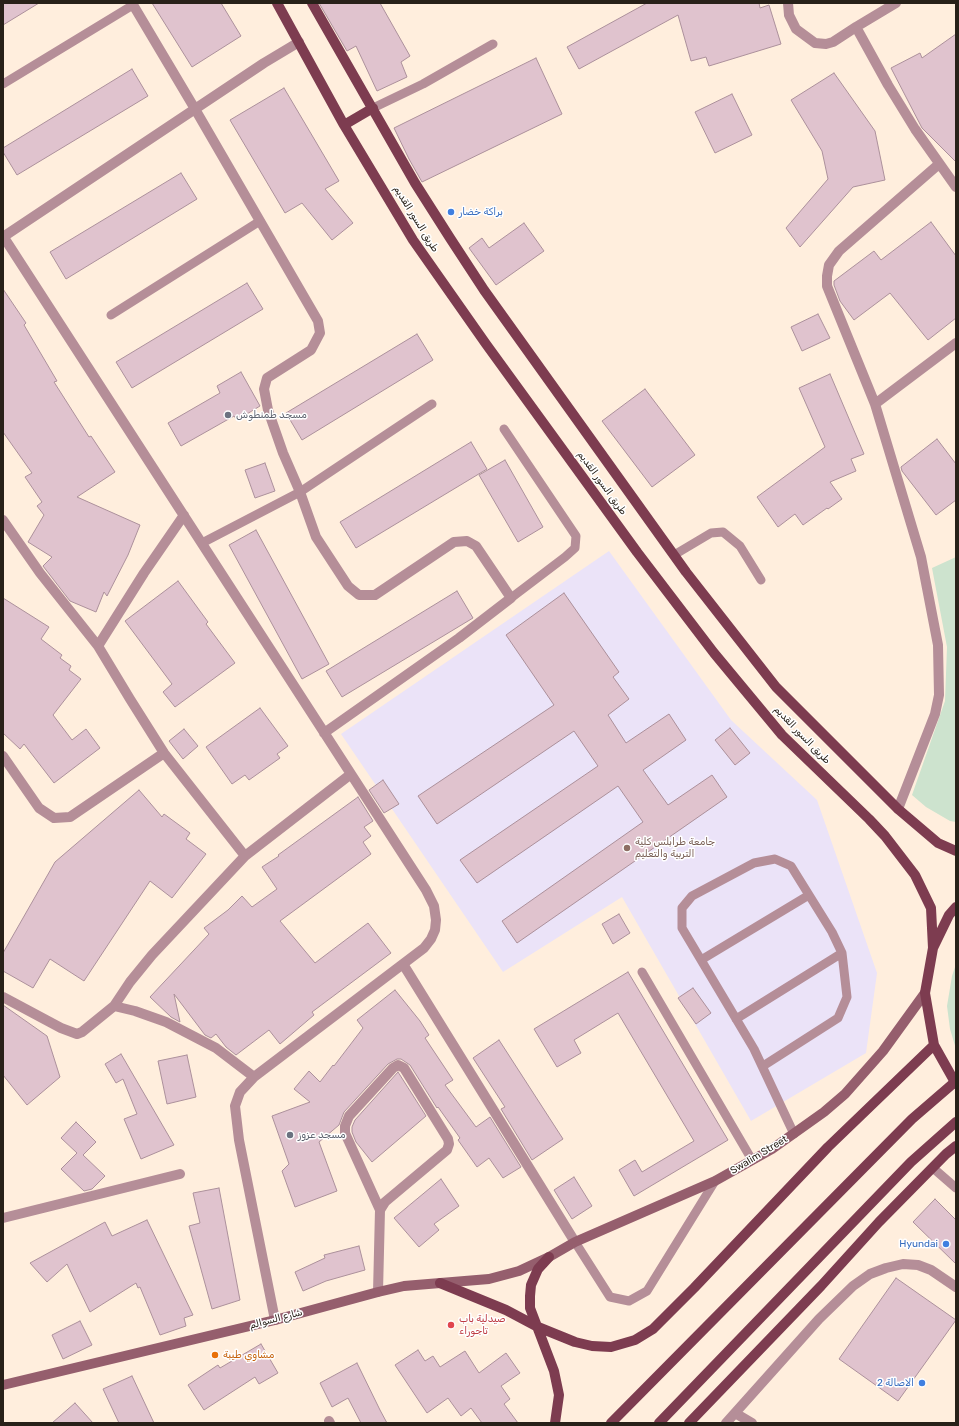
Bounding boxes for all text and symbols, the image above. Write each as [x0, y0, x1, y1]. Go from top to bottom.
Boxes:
street label: طريق السور القديم [391, 184, 441, 254]
place label: براكة خضار [459, 206, 503, 218]
marker: براكة خضار [446, 207, 456, 217]
place label: مسجد طمنطوش [236, 409, 307, 421]
marker: مسجد طمنطوش [223, 410, 233, 420]
street label: طريق السور القديم [575, 449, 629, 517]
street label: طريق السور القديم [771, 703, 833, 767]
place label: جامعة طرابلس كلية التربية والتعليم [635, 836, 715, 860]
marker: جامعة طرابلس كلية التربية والتعليم [622, 843, 632, 853]
place label: مسجد عزوز [298, 1129, 346, 1141]
marker: مسجد عزوز [285, 1130, 295, 1140]
street label: Swalim Street [728, 1133, 790, 1177]
place label: Hyundai [899, 1238, 938, 1250]
marker: Hyundai [941, 1239, 951, 1249]
street label: شارع السوالم [248, 1306, 304, 1332]
place label: صيدلية باب تاجوراء [459, 1313, 506, 1336]
marker: صيدلية باب تاجوراء [446, 1320, 456, 1330]
place label: مشاوي طيبة [223, 1349, 274, 1361]
marker: مشاوي طيبة [210, 1350, 220, 1360]
place label: الاصالة 2 [877, 1377, 914, 1389]
marker: الاصالة 2 [917, 1378, 927, 1388]

